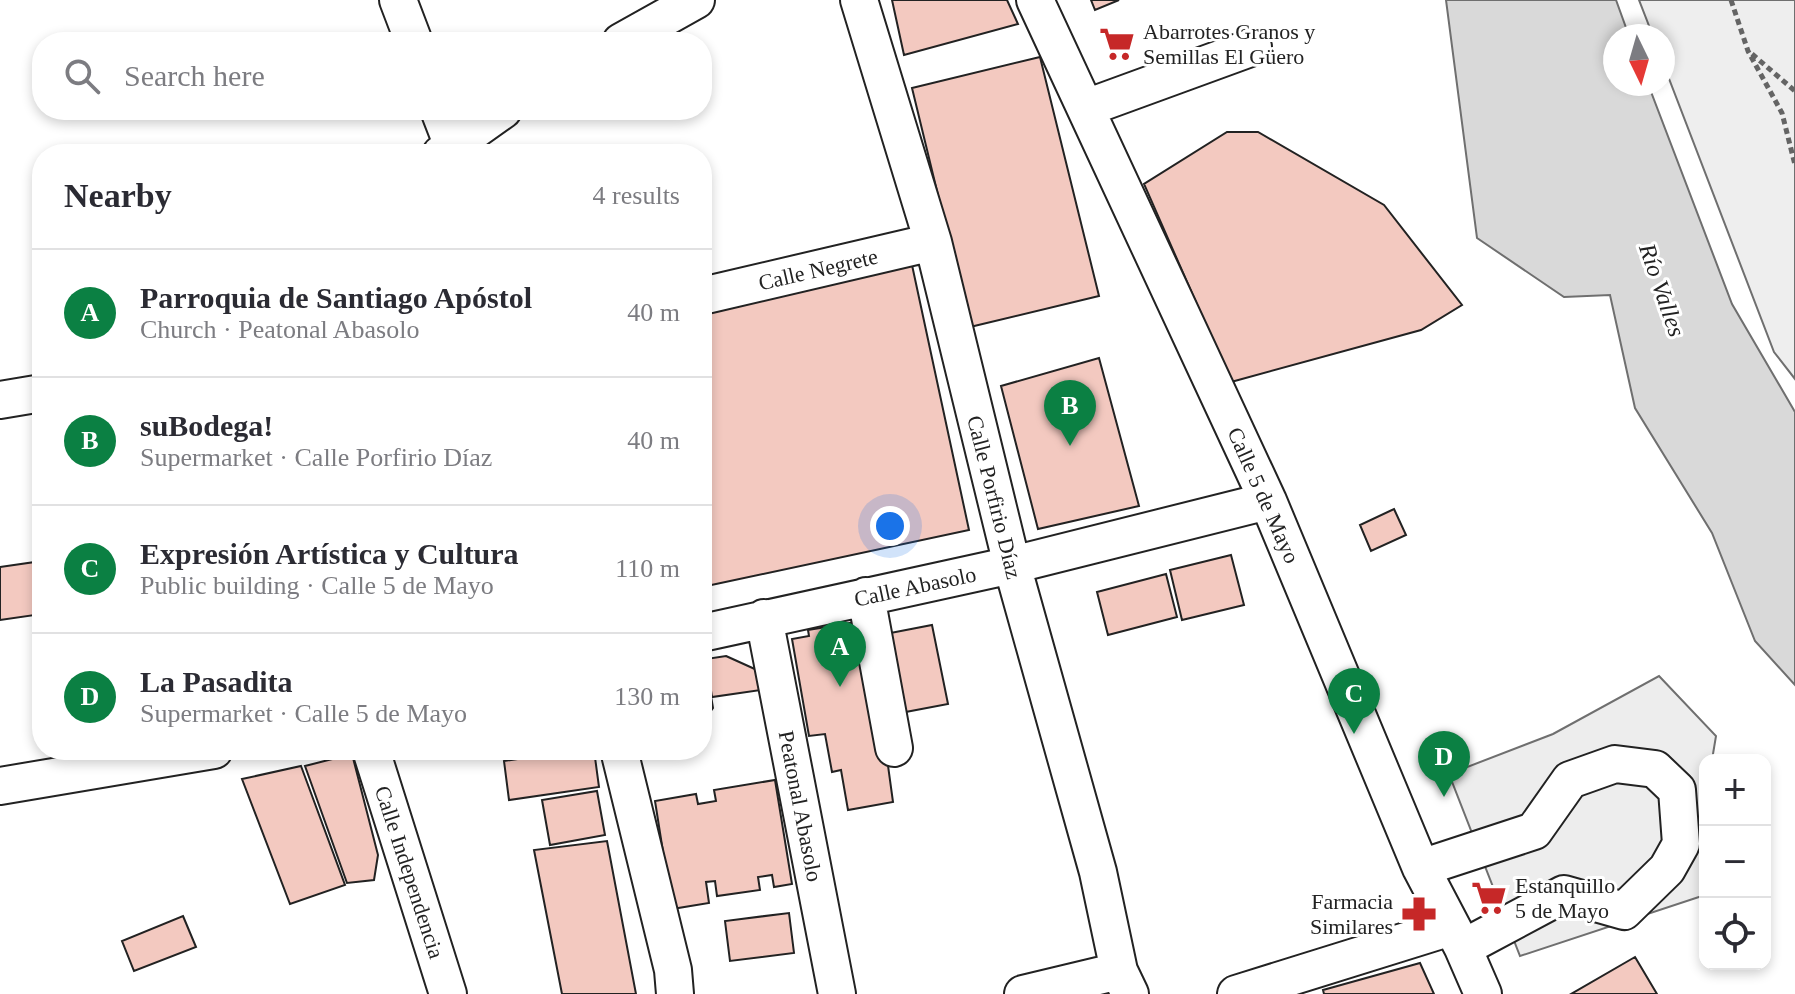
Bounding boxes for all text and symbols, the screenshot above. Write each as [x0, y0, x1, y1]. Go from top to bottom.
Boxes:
place label: Abarrotes Granos y Semillas El Güero [1143, 19, 1315, 69]
north arrow [1603, 24, 1675, 96]
supermarket icon: Abarrotes Granos y Semillas El Güero [1098, 25, 1136, 63]
search box [32, 32, 712, 120]
icon: search [60, 54, 104, 98]
text: Search here [124, 59, 265, 92]
text: Nearby [64, 177, 172, 214]
text: 4 results [593, 181, 680, 210]
water label: Río Valles [1634, 239, 1690, 340]
street label: Calle Negrete [756, 244, 880, 295]
text: Parroquia de Santiago Apóstol [140, 281, 532, 314]
text: A [81, 298, 99, 327]
text: 40 m [627, 298, 680, 327]
text: Church · Peatonal Abasolo [140, 315, 419, 344]
pin: B [1044, 380, 1096, 446]
text: suBodega! [140, 409, 273, 442]
street label: Calle Porfirio Díaz [962, 413, 1027, 582]
street label: Calle 5 de Mayo [1222, 423, 1305, 567]
text: B [81, 426, 99, 455]
text: 40 m [627, 426, 680, 455]
text: Supermarket · Calle Porfirio Díaz [140, 443, 492, 472]
your location [870, 506, 910, 546]
text: Expresión Artística y Cultura [140, 537, 519, 570]
text: C [81, 554, 99, 583]
text: 110 m [615, 554, 680, 583]
street label: Calle Abasolo [852, 561, 978, 612]
text: Public building · Calle 5 de Mayo [140, 571, 494, 600]
pin: A [814, 621, 866, 687]
text: La Pasadita [140, 665, 293, 698]
pin: C [1328, 668, 1380, 734]
text: D [81, 682, 99, 711]
text: 130 m [614, 682, 680, 711]
text: Supermarket · Calle 5 de Mayo [140, 699, 467, 728]
street label: Peatonal Abasolo [774, 728, 827, 884]
pin: D [1418, 731, 1470, 797]
map controls [1699, 754, 1771, 970]
button: + [1699, 754, 1771, 826]
street label: Calle Independencia [370, 783, 449, 962]
button: − [1699, 826, 1771, 898]
place label: Estanquillo 5 de Mayo [1515, 873, 1615, 923]
supermarket icon: Estanquillo 5 de Mayo [1470, 879, 1508, 917]
place label: Farmacia Similares [1310, 889, 1393, 939]
pharmacy icon: Farmacia Similares [1400, 895, 1438, 933]
button: locate [1699, 898, 1771, 970]

